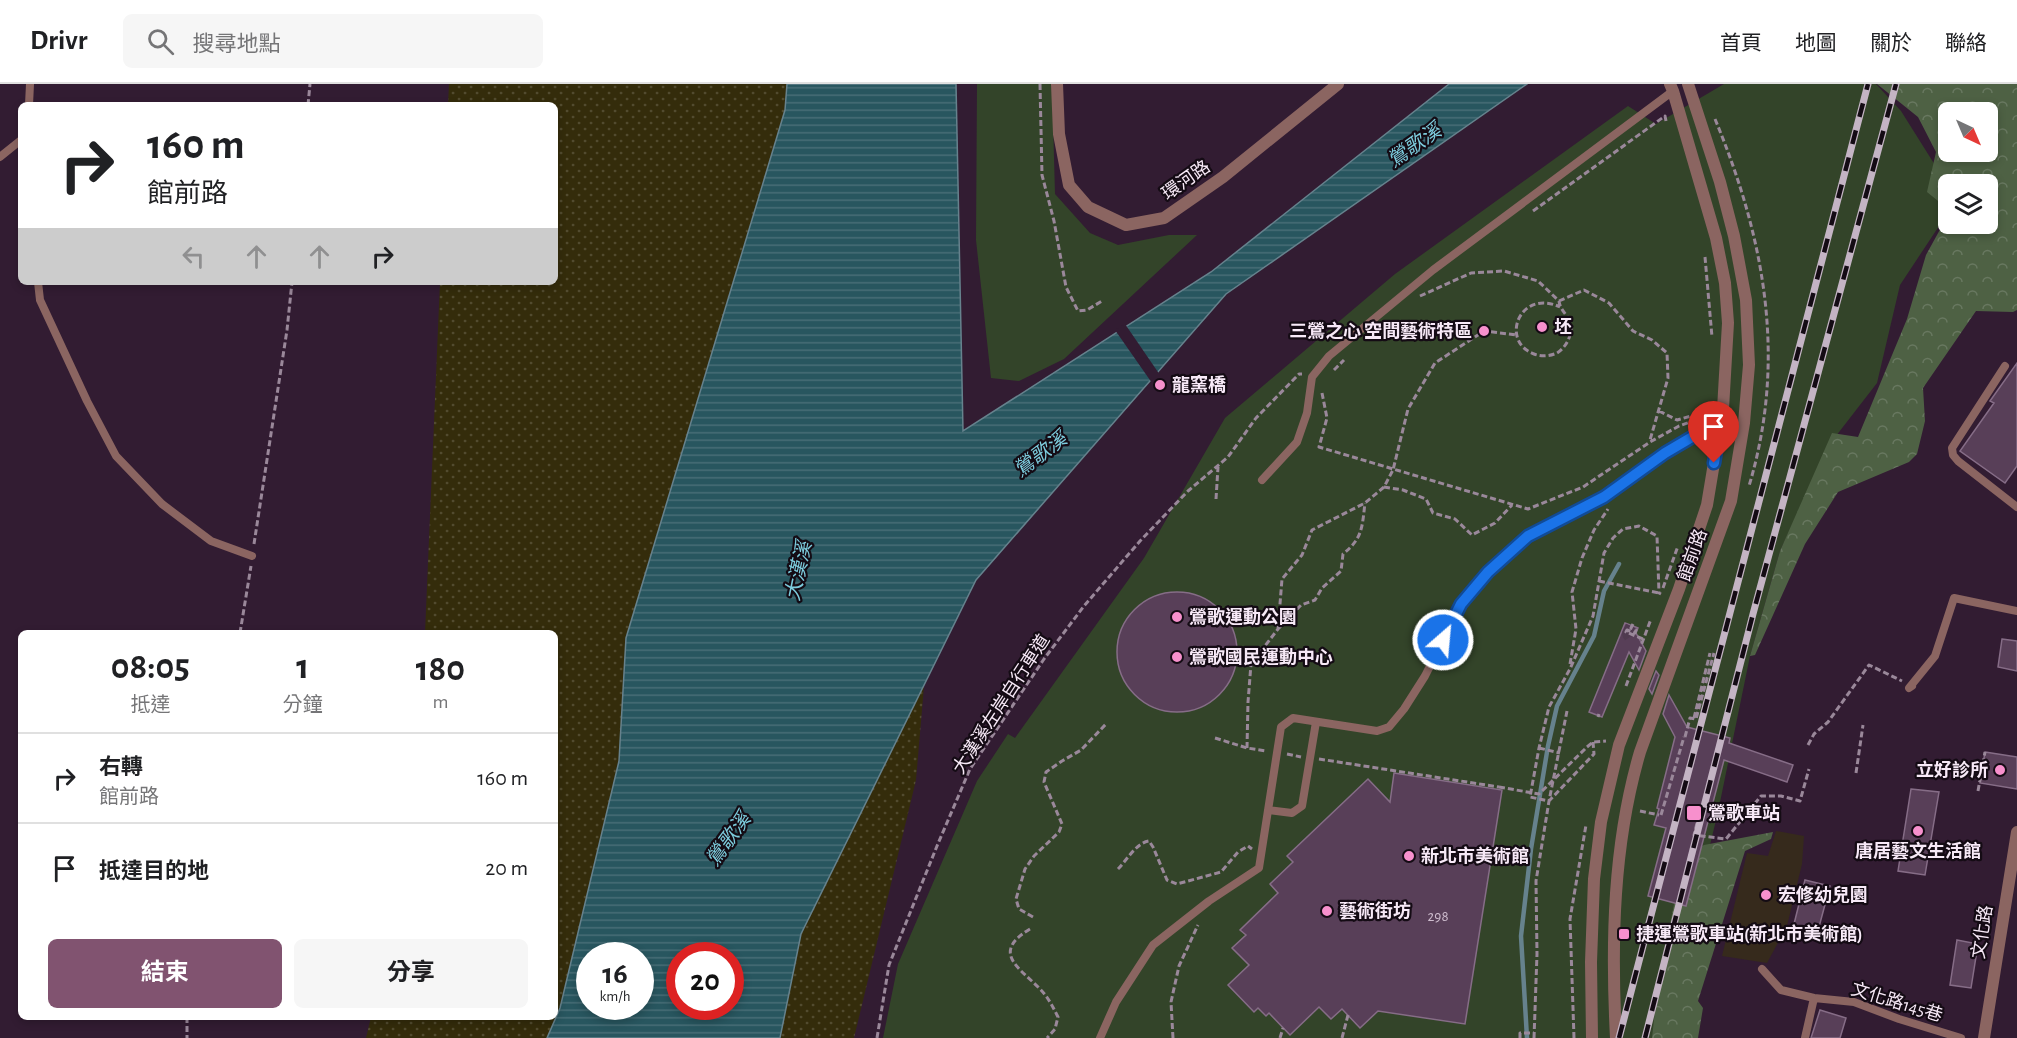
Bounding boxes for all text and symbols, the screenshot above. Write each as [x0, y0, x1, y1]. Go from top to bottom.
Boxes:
search box [123, 14, 543, 68]
icon: search [144, 25, 177, 58]
text: Drivr [30, 27, 87, 55]
text: 搜尋地點 [192, 33, 281, 55]
text: 首頁 [1720, 33, 1762, 54]
text: 地圖 [1795, 33, 1837, 54]
text: 關於 [1870, 33, 1912, 54]
text: 聯絡 [1945, 33, 1987, 54]
north arrow [1938, 102, 1998, 162]
map controls [1938, 102, 1998, 234]
water label: 鶯歌溪 [1384, 118, 1447, 171]
text: 160 m [147, 124, 245, 166]
icon: right [48, 126, 126, 204]
street label: 環河路 [1158, 156, 1214, 204]
button: layers [1938, 174, 1998, 234]
text: 館前路 [147, 180, 228, 207]
icon: left [177, 240, 210, 273]
icon: ahead [240, 240, 273, 273]
icon: ahead [303, 240, 336, 273]
icon: right [366, 240, 399, 273]
place label: 坯 [1554, 318, 1572, 337]
marker: 坯 [1535, 320, 1549, 334]
place label: 三鶯之心 空間藝術特區 [1289, 321, 1472, 341]
marker: 三鶯之心 空間藝術特區 [1477, 324, 1491, 338]
place label: 龍窯橋 [1172, 374, 1226, 395]
marker: 龍窯橋 [1153, 378, 1167, 392]
pin [1688, 401, 1739, 463]
icon: arrive [1697, 410, 1730, 443]
water label: 鶯歌溪 [1010, 426, 1073, 481]
street label: 館前路 [1673, 526, 1711, 584]
water label: 大漢溪 [782, 537, 816, 603]
place label: 鶯歌運動公園 [1189, 607, 1297, 627]
position arrow [1411, 608, 1475, 672]
marker: 鶯歌運動公園 [1170, 610, 1184, 624]
street label: 大漢溪左岸自行車道 [948, 631, 1054, 777]
place label: 鶯歌國民運動中心 [1189, 647, 1333, 667]
text: 08:05 [111, 649, 190, 685]
text: 1 [296, 649, 309, 685]
marker: 鶯歌國民運動中心 [1170, 650, 1184, 664]
text: 180 [416, 651, 465, 687]
text: m [432, 692, 448, 712]
text: 抵達 [130, 695, 170, 715]
text: 分鐘 [283, 695, 323, 715]
text: 右轉 [99, 756, 143, 778]
place label: 立好診所 [1916, 760, 1988, 780]
icon: right [48, 762, 81, 795]
marker: 立好診所 [1993, 763, 2007, 777]
text: 160 m [477, 767, 528, 789]
text: 館前路 [99, 787, 159, 807]
place label: 鶯歌車站 [1708, 803, 1780, 823]
marker: 鶯歌車站 [1685, 804, 1703, 822]
water label: 鶯歌溪 [702, 806, 756, 870]
marker: 唐居藝文生活館 [1911, 824, 1925, 838]
place label: 唐居藝文生活館 [1855, 841, 1981, 861]
place label: 新北市美術館 [1421, 846, 1529, 866]
marker: 新北市美術館 [1402, 849, 1416, 863]
icon: arrive [48, 852, 81, 885]
text: 20 m [485, 857, 528, 879]
text: 抵達目的地 [99, 860, 209, 882]
place label: 宏修幼兒園 [1778, 885, 1868, 905]
marker: 宏修幼兒園 [1759, 888, 1773, 902]
place label: 藝術街坊 [1339, 901, 1411, 921]
marker: 藝術街坊 [1320, 904, 1334, 918]
street label: 文化路 [1968, 904, 1996, 960]
house number: 298 [1428, 909, 1449, 924]
place label: 捷運鶯歌車站(新北市美術館) [1636, 924, 1863, 944]
marker: 捷運鶯歌車站(新北市美術館) [1617, 927, 1631, 941]
button: 結束 [48, 939, 282, 1008]
button: 分享 [294, 939, 528, 1008]
speed limit sign: 20 [666, 942, 744, 1020]
text: 16 [602, 959, 628, 989]
street label: 文化路145巷 [1849, 979, 1945, 1025]
text: km/h [600, 989, 630, 1004]

